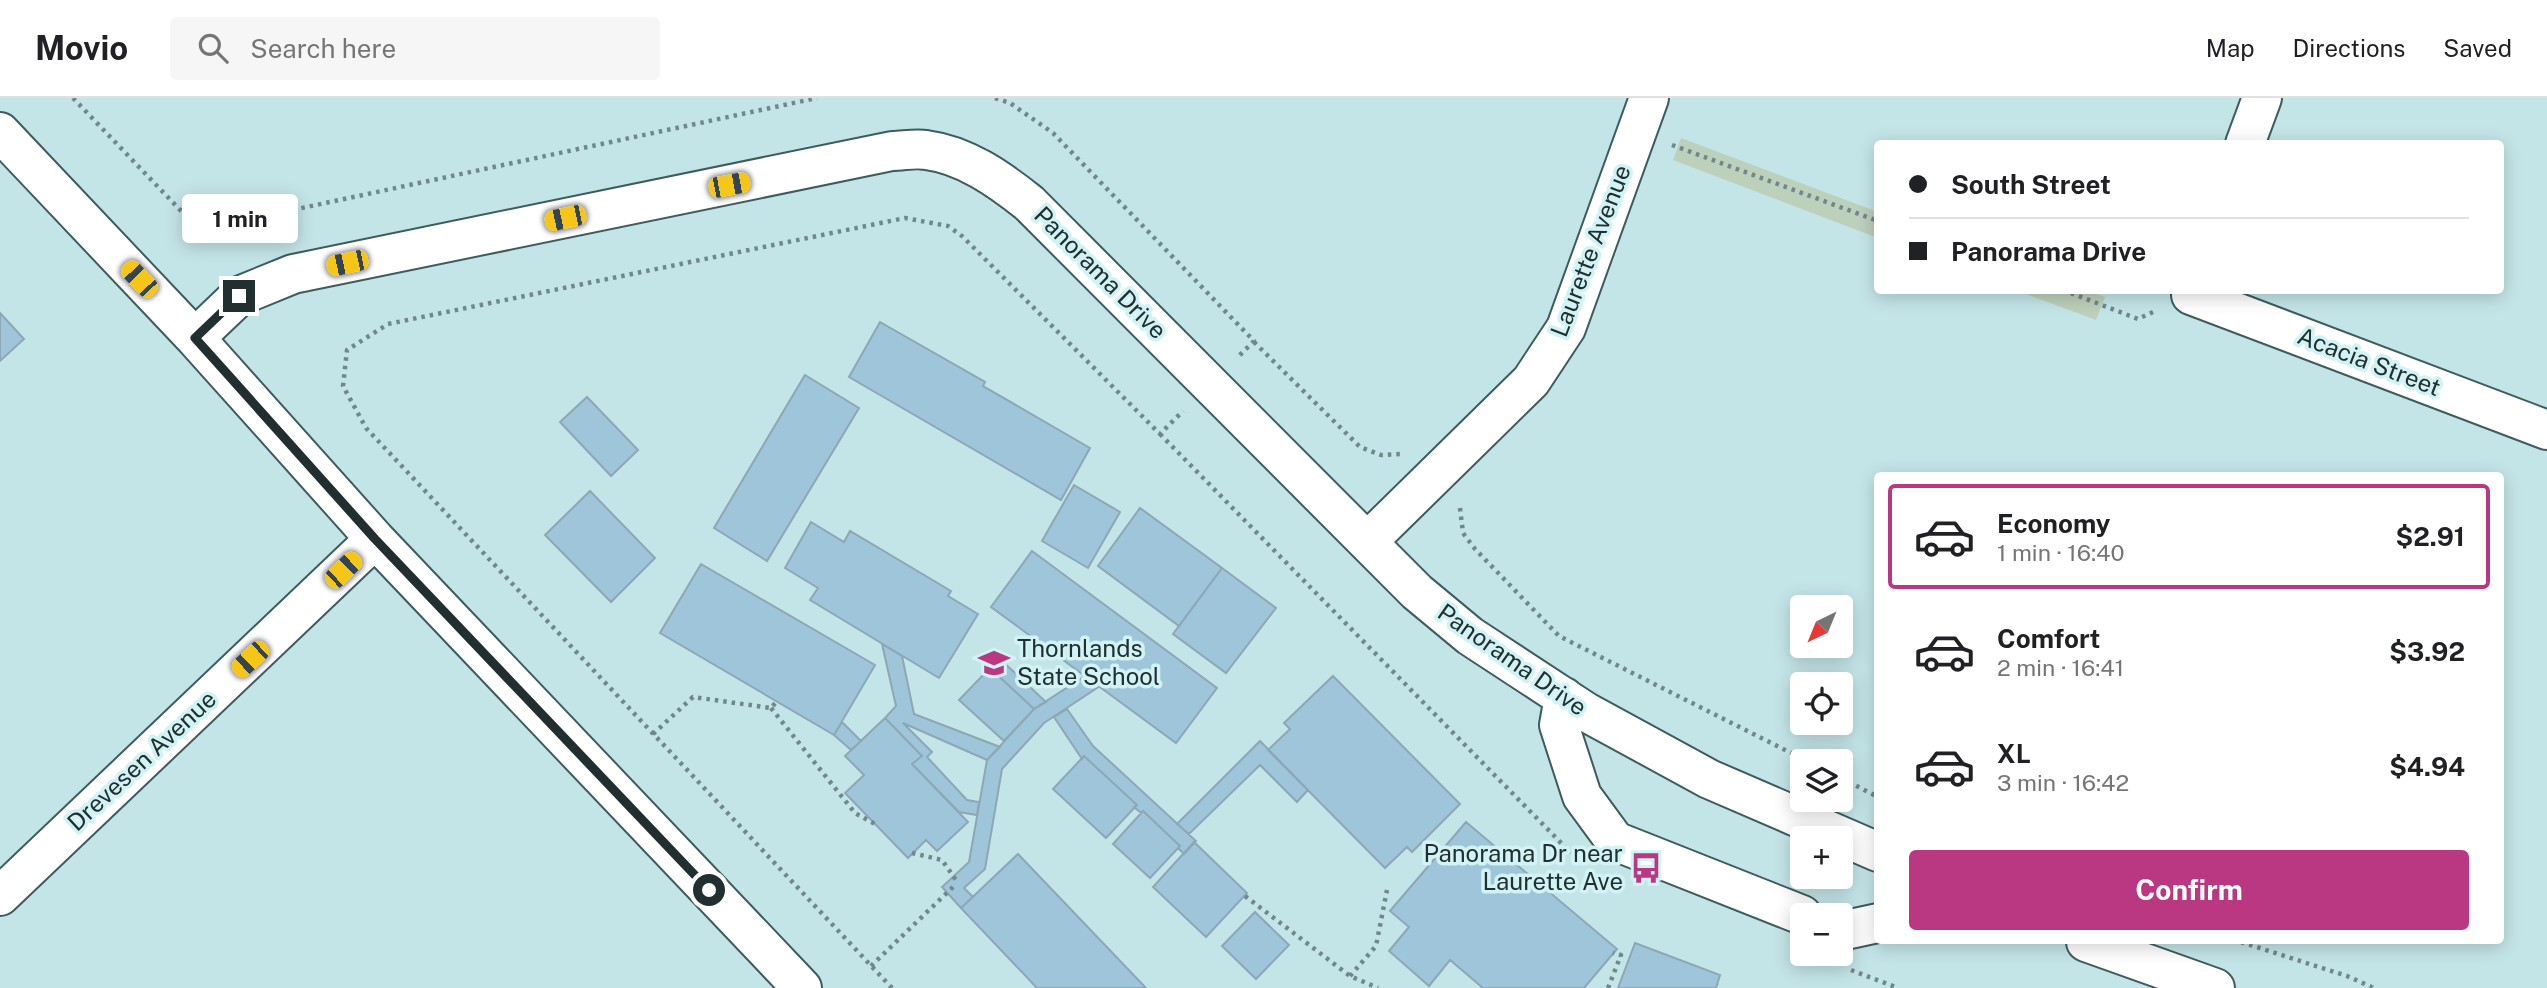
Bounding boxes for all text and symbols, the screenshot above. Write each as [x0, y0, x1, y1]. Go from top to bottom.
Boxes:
search box [170, 17, 660, 80]
text: Movio [35, 29, 128, 67]
icon: search [194, 29, 232, 67]
text: Search here [250, 33, 396, 64]
text: Map [2206, 34, 2255, 62]
text: Directions [2293, 34, 2405, 62]
text: Saved [2443, 34, 2512, 62]
street label: Laurette Avenue [1544, 161, 1636, 341]
text: South Street [1951, 169, 2111, 200]
car [707, 171, 752, 199]
callout: 1 min [181, 194, 297, 244]
street label: Panorama Drive [1029, 200, 1173, 344]
car [543, 203, 588, 233]
text: 1 min [212, 205, 268, 232]
text: Panorama Drive [1951, 236, 2146, 267]
car [325, 248, 370, 278]
car [117, 257, 162, 301]
route end [223, 280, 255, 312]
street label: Acacia Street [2294, 321, 2445, 401]
icon: car [1913, 505, 1976, 568]
text: Economy [1997, 508, 2110, 539]
text: $2.91 [2396, 521, 2465, 552]
text: 1 min · 16:40 [1997, 539, 2125, 566]
car [321, 548, 366, 592]
north arrow [1790, 595, 1853, 658]
map controls [1790, 595, 1853, 966]
street label: Panorama Drive [1433, 597, 1592, 721]
icon: car [1913, 620, 1976, 683]
text: Comfort [1997, 623, 2100, 654]
place label: Thornlands State School [1017, 634, 1160, 690]
text: $3.92 [2389, 636, 2465, 667]
car [228, 637, 273, 681]
school or university icon: Thornlands State School [977, 646, 1011, 680]
text: 2 min · 16:41 [1997, 654, 2124, 681]
button: locate [1790, 672, 1853, 735]
street label: Drevesen Avenue [61, 684, 221, 836]
icon: car [1913, 735, 1976, 798]
text: XL [1997, 738, 2031, 769]
button: layers [1790, 749, 1853, 812]
text: $4.94 [2389, 751, 2465, 782]
text: 3 min · 16:42 [1997, 769, 2129, 796]
button: + [1790, 826, 1853, 889]
place label: Panorama Dr near Laurette Ave [1423, 839, 1623, 895]
button: Confirm [1909, 850, 2469, 930]
bus stop icon: Panorama Dr near Laurette Ave [1629, 851, 1663, 885]
route start [693, 874, 725, 906]
button: − [1790, 903, 1853, 966]

